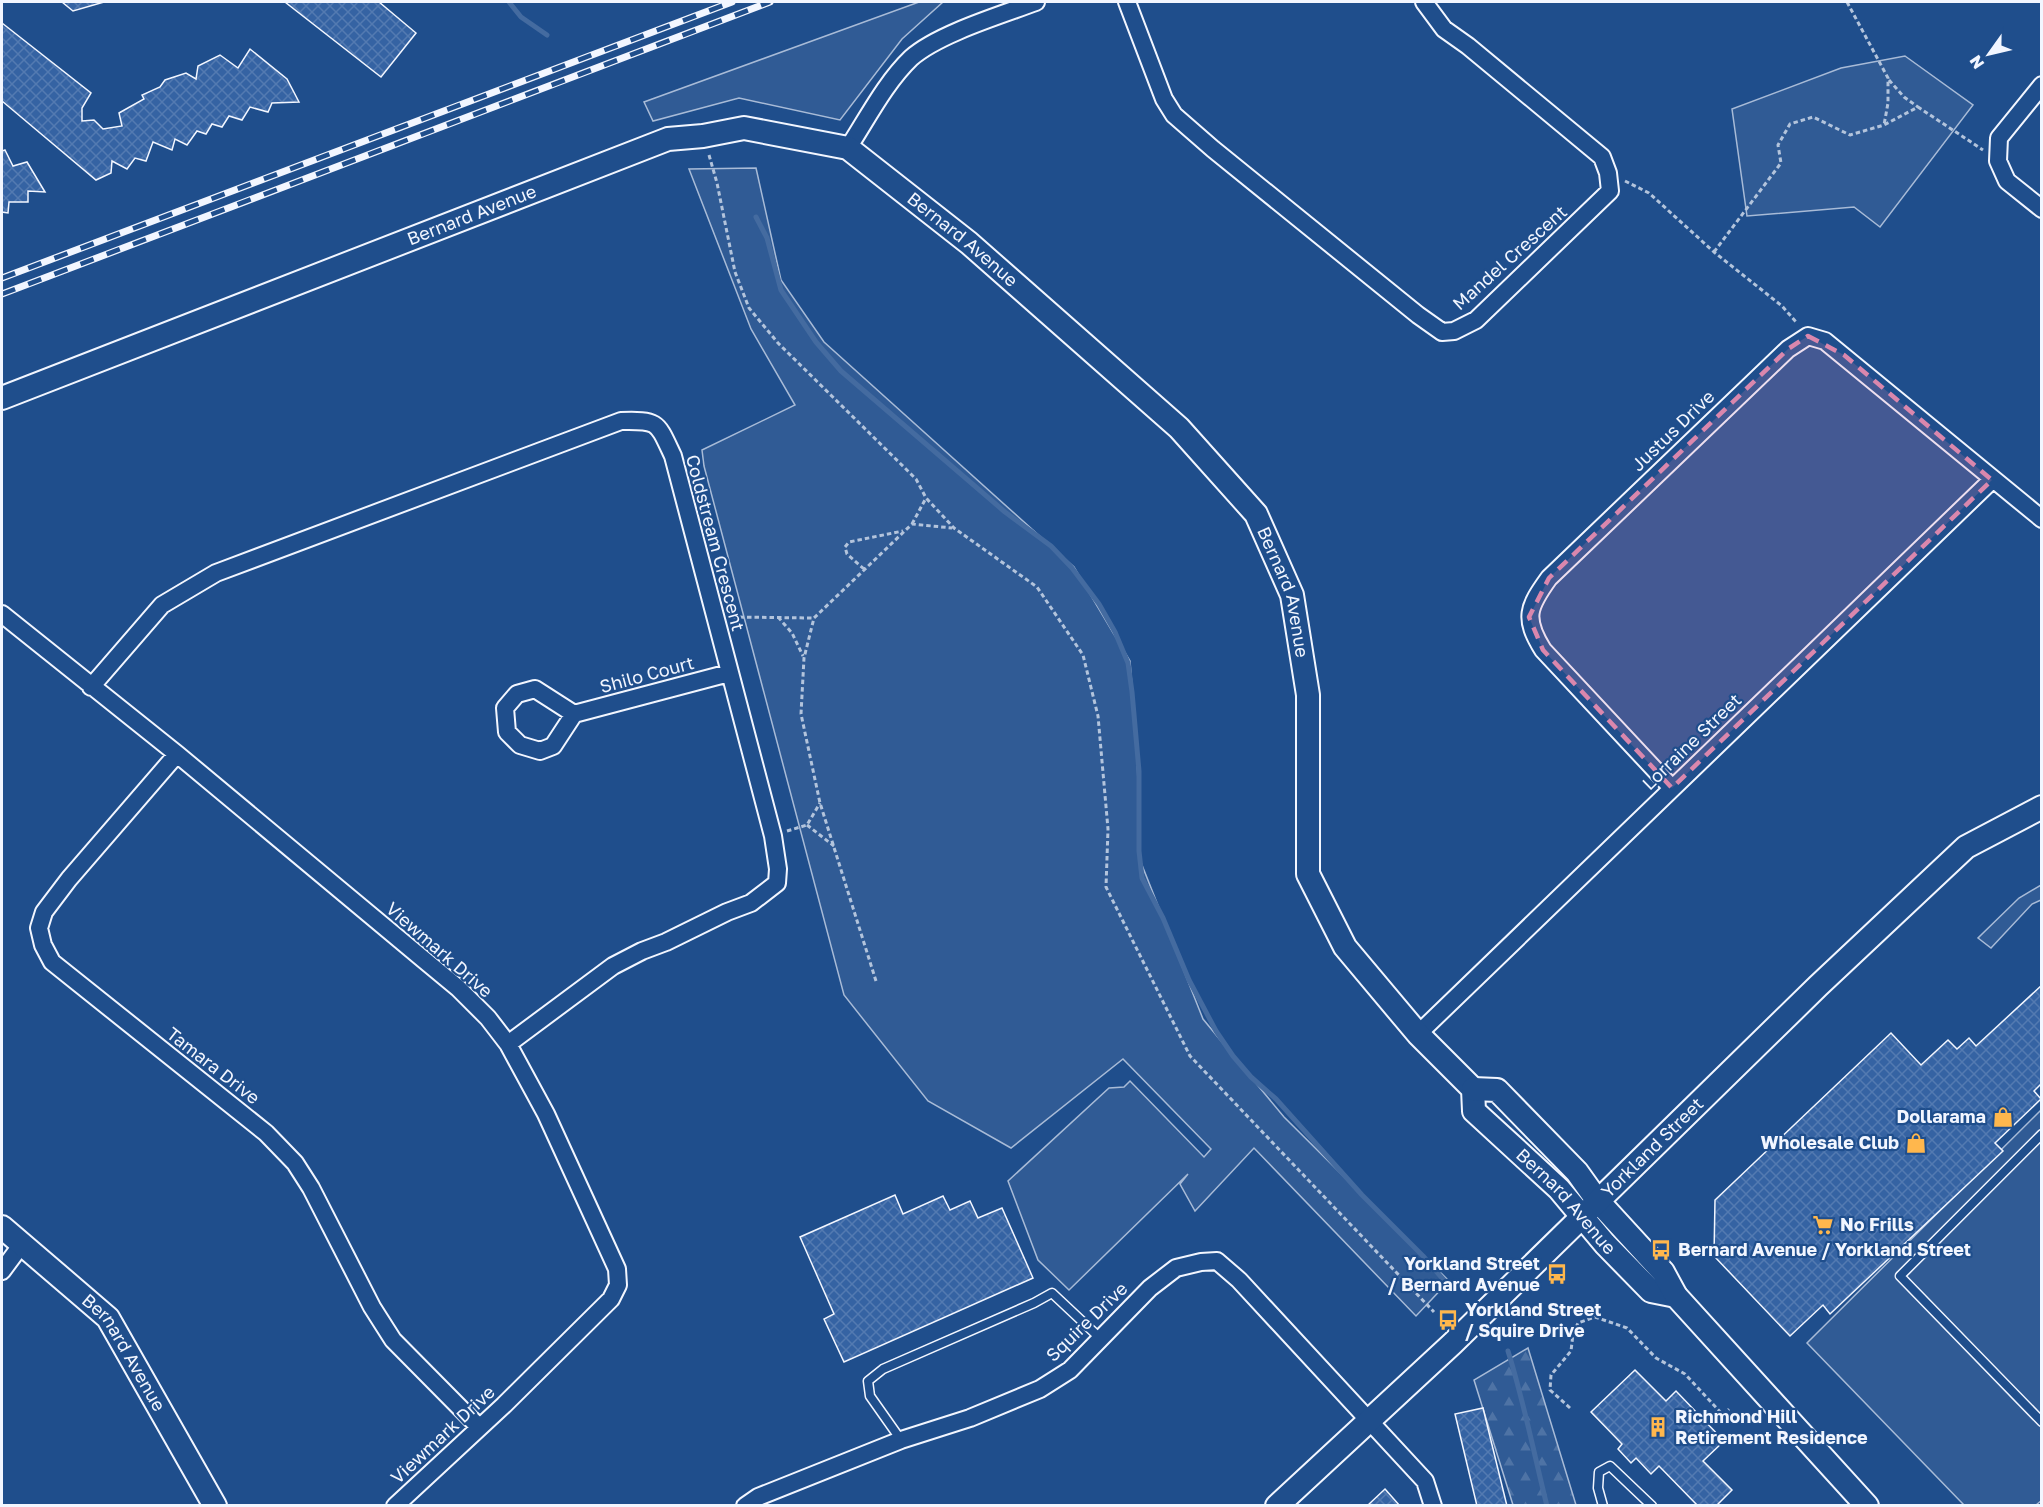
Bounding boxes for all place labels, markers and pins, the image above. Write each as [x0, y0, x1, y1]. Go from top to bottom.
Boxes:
place label: Dollarama [1896, 1105, 1986, 1127]
shop icon: Dollarama [1991, 1105, 2015, 1129]
place label: Wholesale Club [1761, 1131, 1899, 1153]
shop icon: Wholesale Club [1904, 1131, 1928, 1155]
supermarket icon: No Frills [1811, 1213, 1835, 1237]
place label: No Frills [1840, 1213, 1914, 1235]
bus stop icon: Bernard Avenue / Yorkland Street [1649, 1238, 1673, 1262]
place label: Bernard Avenue / Yorkland Street [1678, 1238, 1971, 1260]
place label: Yorkland Street / Bernard Avenue [1388, 1252, 1540, 1295]
bus stop icon: Yorkland Street / Bernard Avenue [1545, 1262, 1569, 1286]
place label: Yorkland Street / Squire Drive [1465, 1298, 1601, 1341]
bus stop icon: Yorkland Street / Squire Drive [1436, 1308, 1460, 1332]
place label: Richmond Hill Retirement Residence [1675, 1405, 1868, 1448]
building icon: Richmond Hill Retirement Residence [1646, 1415, 1670, 1439]

